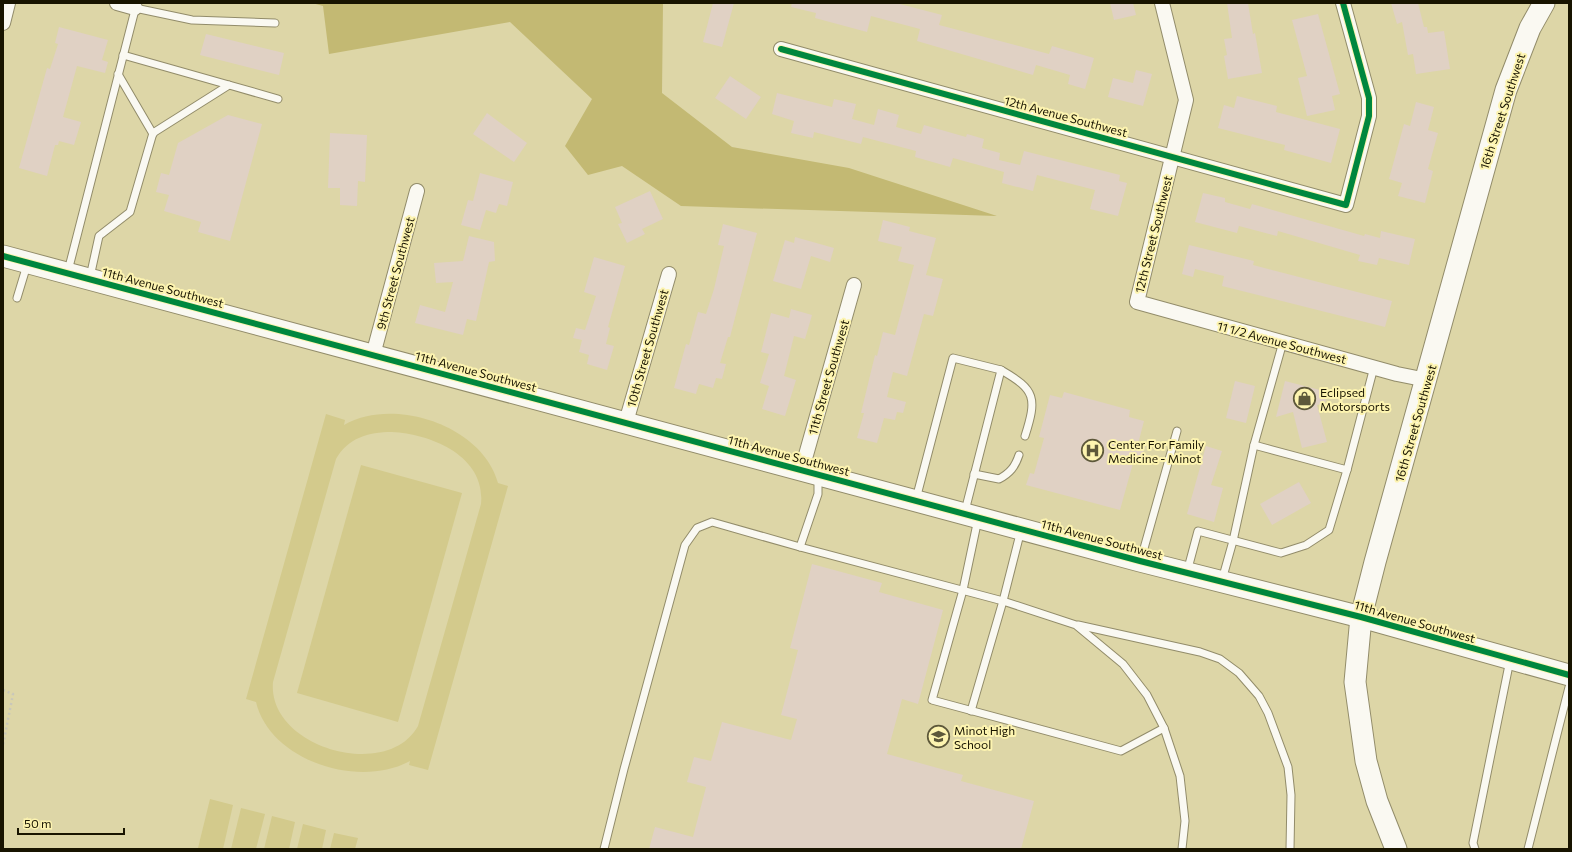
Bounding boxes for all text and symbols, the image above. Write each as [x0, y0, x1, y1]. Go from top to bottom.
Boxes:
street label: 16th Street Southwest [1477, 51, 1527, 171]
street label: 12th Avenue Southwest [1003, 93, 1129, 139]
street label: 12th Street Southwest [1132, 174, 1174, 294]
street label: 9th Street Southwest [373, 215, 417, 331]
street label: 11th Avenue Southwest [101, 264, 225, 310]
street label: 10th Street Southwest [623, 287, 671, 409]
street label: 11th Street Southwest [805, 318, 851, 436]
street label: 11 1/2 Avenue Southwest [1216, 318, 1348, 366]
street label: 11th Avenue Southwest [414, 348, 538, 394]
street label: 16th Street Southwest [1392, 363, 1438, 483]
place label: Eclipsed Motorsports [1320, 385, 1390, 413]
shop icon: Eclipsed Motorsports [1292, 386, 1318, 412]
street label: 11th Avenue Southwest [727, 432, 851, 478]
place label: Center For Family Medicine - Minot [1108, 437, 1204, 465]
hospital icon: Center For Family Medicine - Minot [1079, 438, 1105, 464]
street label: 11th Avenue Southwest [1040, 516, 1164, 562]
street label: 11th Avenue Southwest [1353, 597, 1477, 645]
place label: Minot High School [954, 723, 1015, 751]
school or university icon: Minot High School [925, 724, 951, 750]
scale bar [18, 810, 124, 836]
text: 50 m [24, 816, 52, 830]

